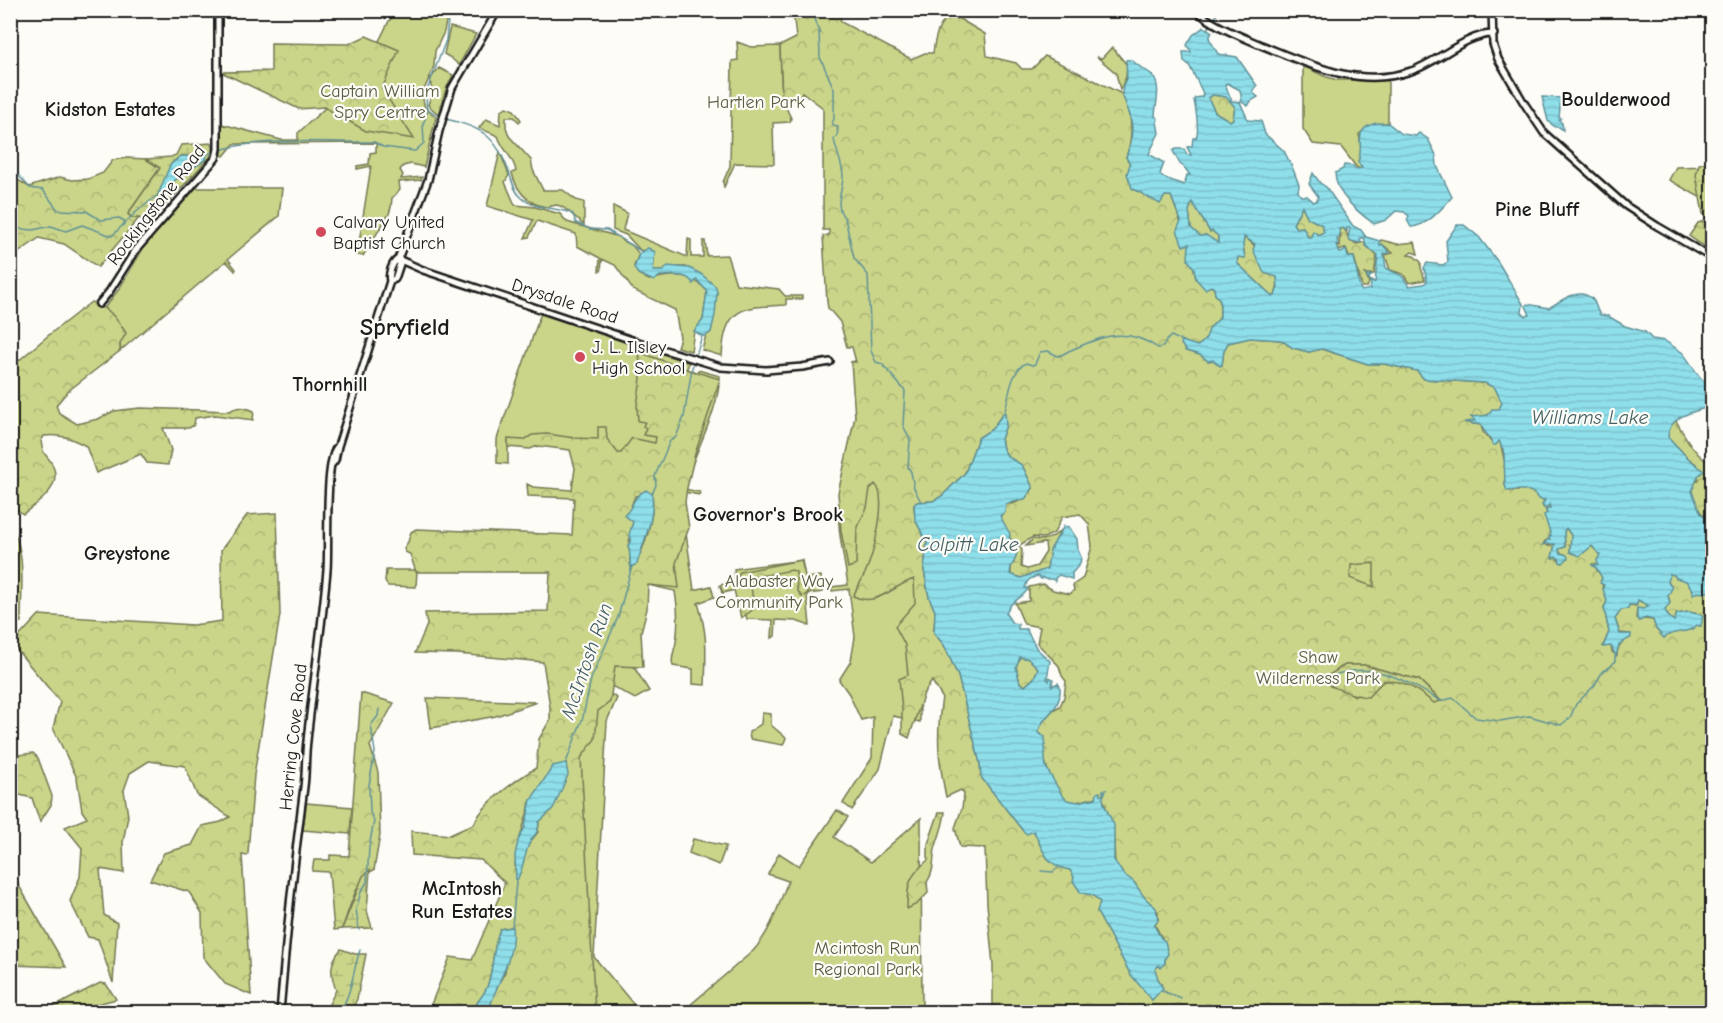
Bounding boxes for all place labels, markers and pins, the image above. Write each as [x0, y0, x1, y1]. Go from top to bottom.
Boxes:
place label: Calvary United Baptist Church [333, 212, 446, 254]
marker: Calvary United Baptist Church [314, 225, 328, 239]
place label: J. L. Ilsley High School [592, 337, 686, 379]
marker: J. L. Ilsley High School [573, 350, 587, 364]

